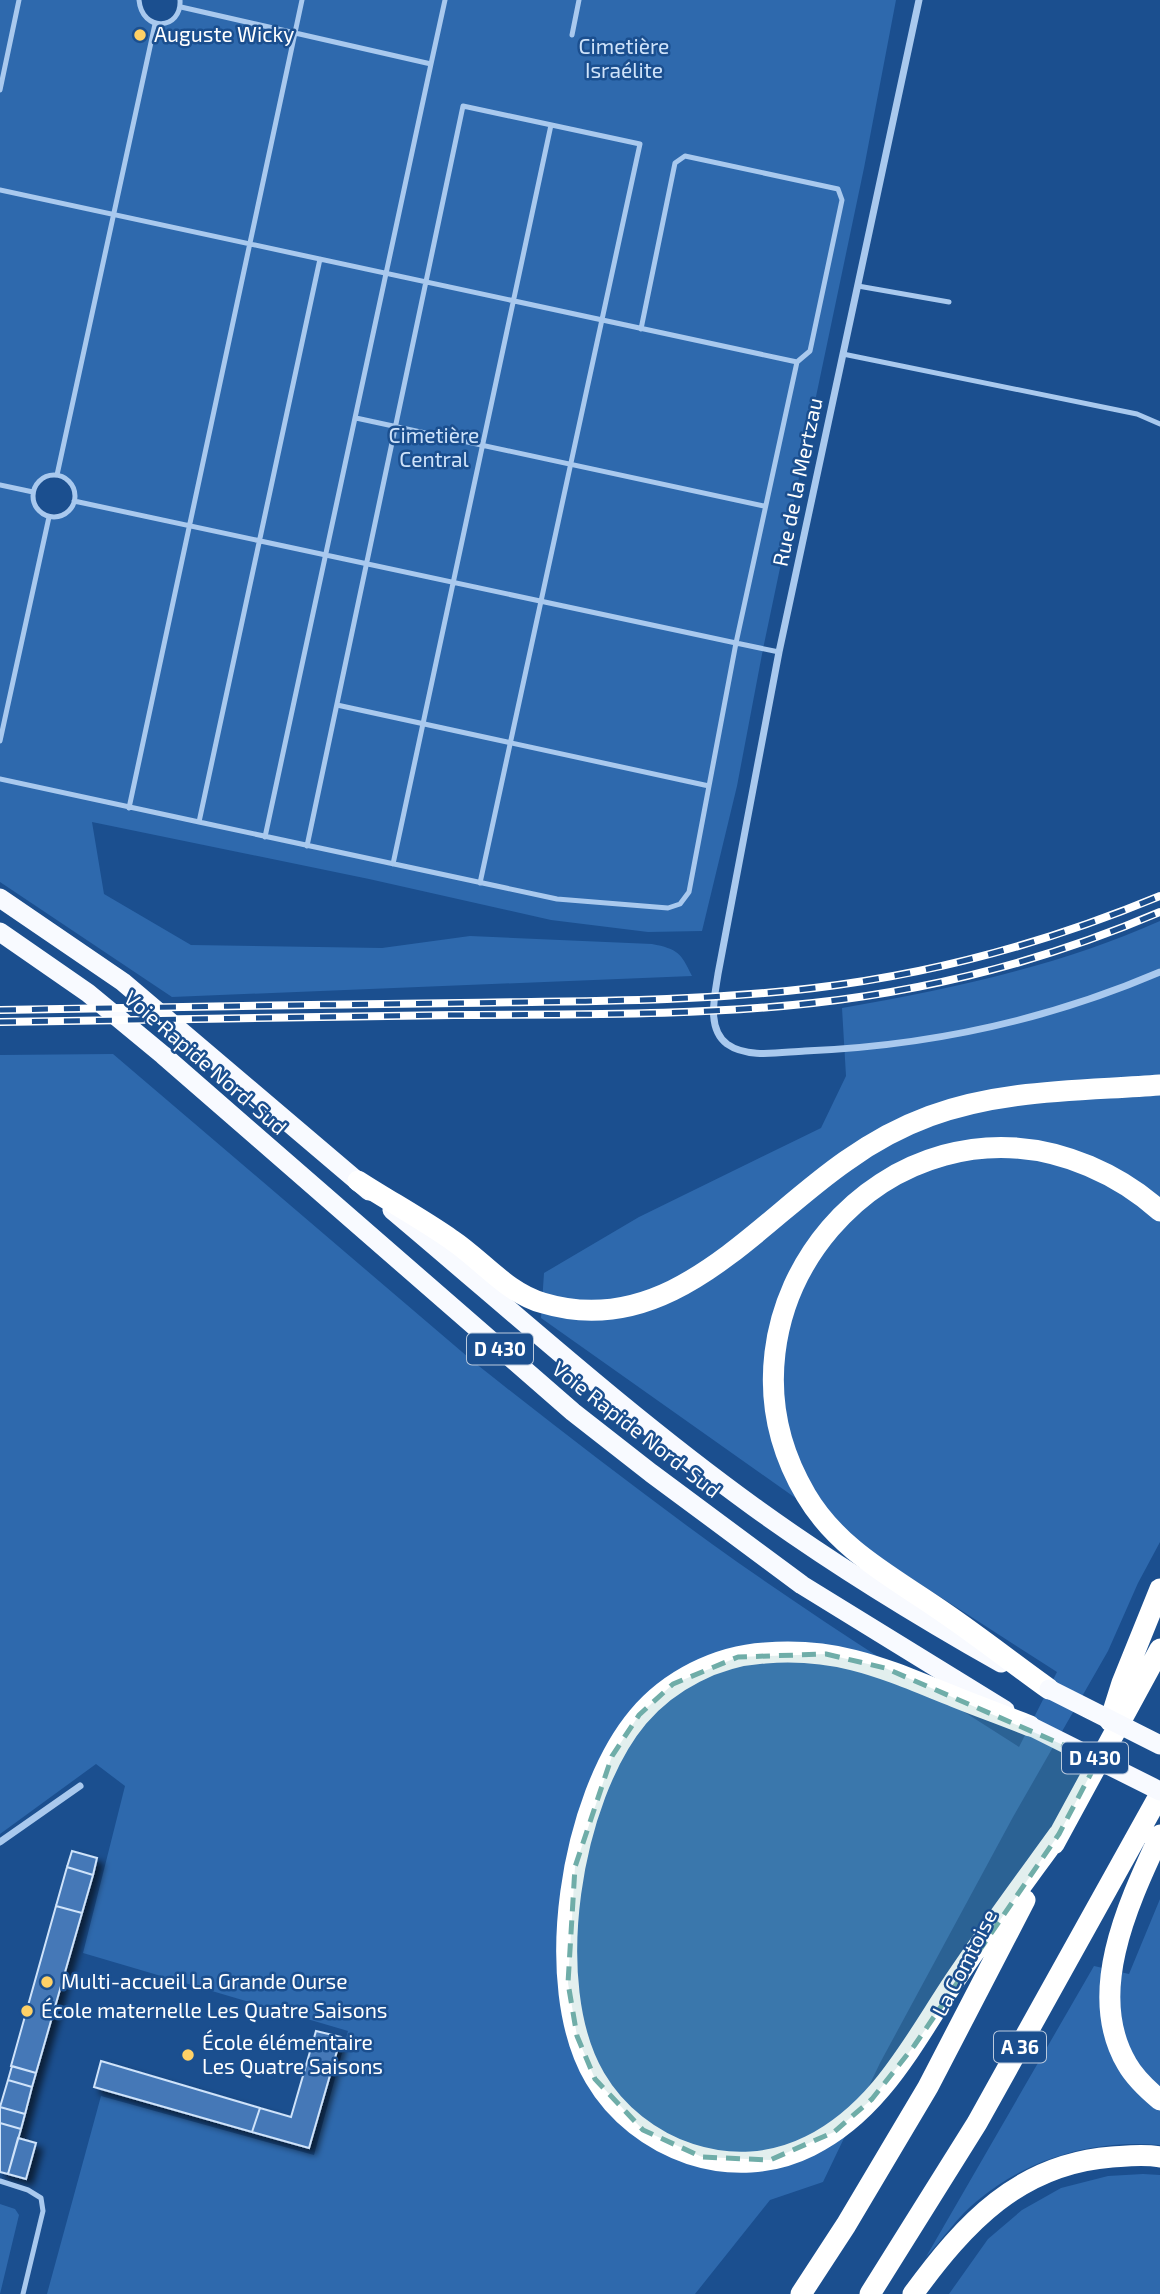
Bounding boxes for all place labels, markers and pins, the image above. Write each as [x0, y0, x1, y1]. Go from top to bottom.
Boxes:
place label: Auguste Wicky [154, 21, 294, 46]
marker: Auguste Wicky [132, 27, 148, 43]
place label: Multi-accueil La Grande Ourse [61, 1968, 348, 1993]
marker: Multi-accueil La Grande Ourse [39, 1974, 55, 1990]
place label: École maternelle Les Quatre Saisons [41, 1997, 388, 2023]
marker: École maternelle Les Quatre Saisons [19, 2003, 35, 2019]
place label: École élémentaire Les Quatre Saisons [202, 2029, 383, 2079]
marker: École élémentaire Les Quatre Saisons [180, 2047, 196, 2063]

